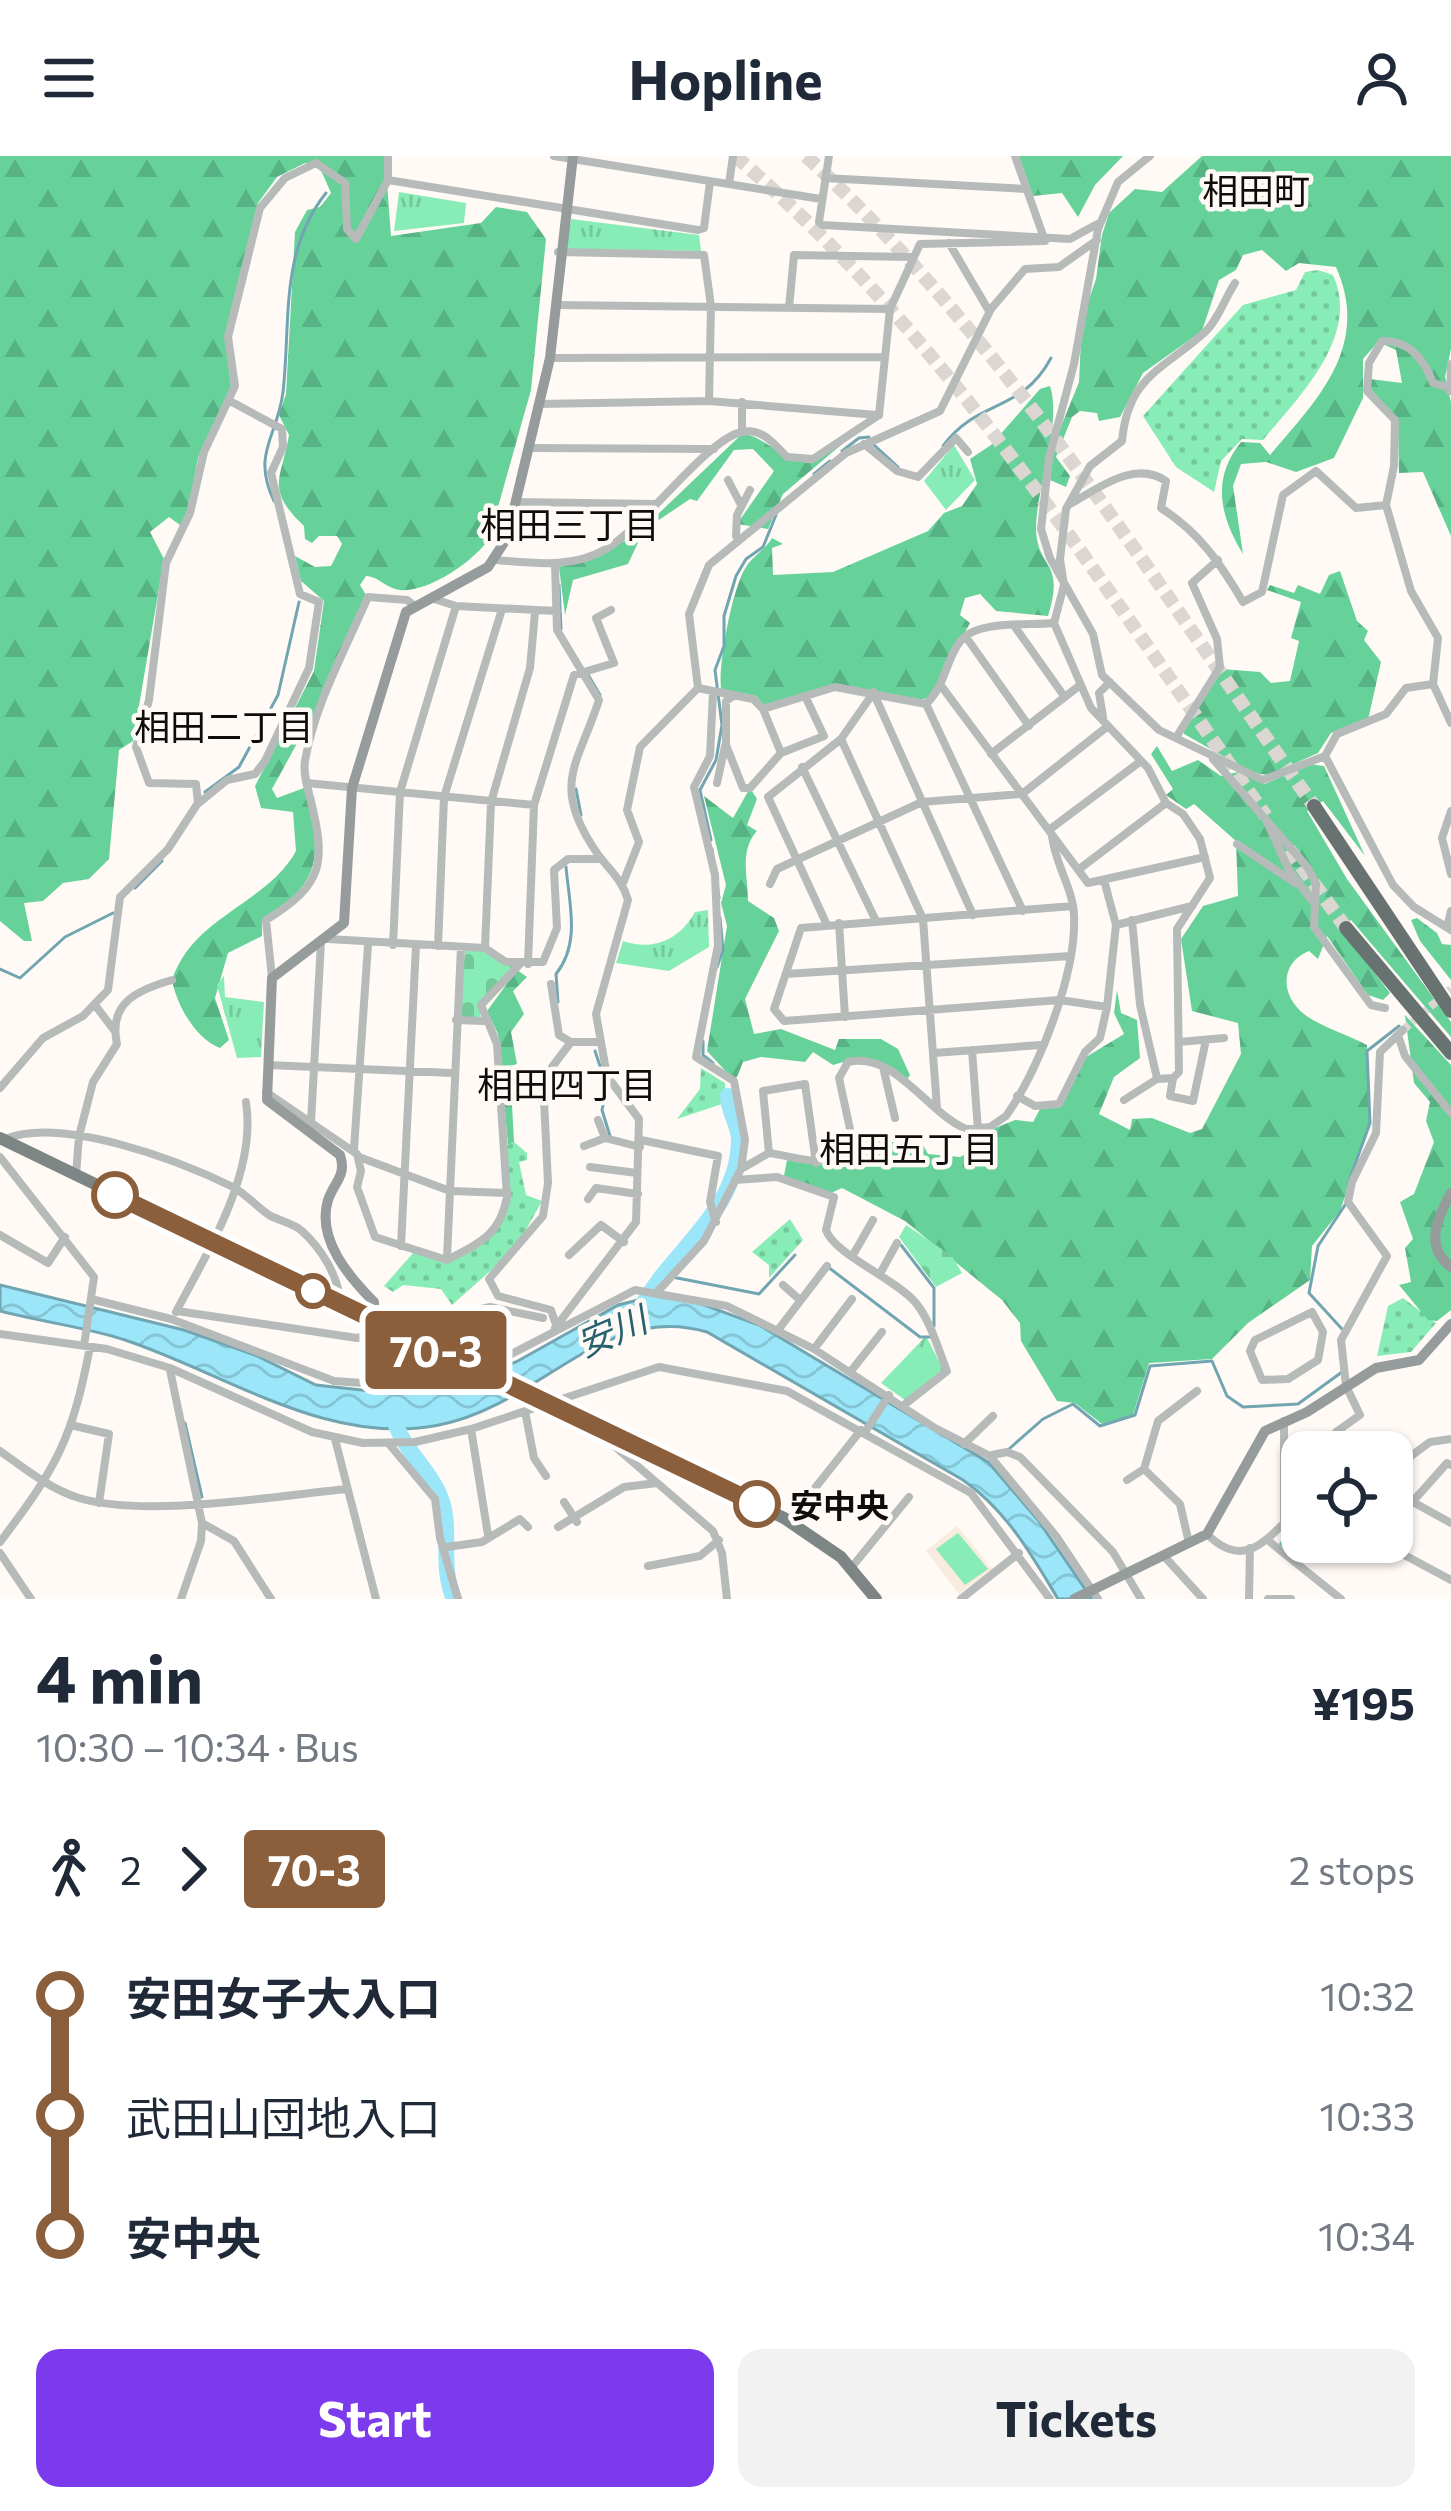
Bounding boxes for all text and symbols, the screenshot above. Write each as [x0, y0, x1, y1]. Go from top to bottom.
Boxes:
icon: menu [36, 45, 102, 111]
text: Hopline [628, 45, 823, 111]
icon: person [1349, 45, 1415, 111]
district label: 相田町 [1202, 167, 1310, 211]
district label: 相田三丁目 [480, 501, 660, 545]
district label: 相田二丁目 [134, 703, 314, 747]
district label: 相田四丁目 [477, 1061, 657, 1105]
district label: 相田五丁目 [819, 1125, 999, 1169]
unlabelled marker [93, 1173, 137, 1217]
unlabelled marker [297, 1275, 329, 1307]
water label: 安川 [569, 1294, 656, 1364]
line badge: 70-3 [352, 1311, 520, 1389]
text: 70-3 [389, 1324, 483, 1376]
map controls [1281, 1431, 1413, 1563]
button: locate [1281, 1431, 1413, 1563]
marker: 安中央 [735, 1482, 779, 1526]
place label: 安中央 [790, 1484, 889, 1525]
text: 4 min [36, 1636, 203, 1717]
text: ¥195 [1312, 1674, 1415, 1729]
text: 10:30 – 10:34 · Bus [36, 1722, 359, 1770]
icon: walk [36, 1836, 102, 1902]
icon: forward [160, 1836, 226, 1902]
text: 70-3 [268, 1843, 361, 1895]
text: 2 [120, 1845, 142, 1893]
text: 2 stops [1289, 1845, 1415, 1893]
text: 安田女子大入口 [126, 1969, 441, 2024]
text: 10:32 [1320, 1971, 1415, 2019]
text: 武田山団地入口 [126, 2089, 441, 2144]
text: 10:33 [1319, 2091, 1415, 2139]
text: 安中央 [126, 2209, 261, 2264]
text: 10:34 [1318, 2211, 1415, 2259]
button: Start [36, 2349, 714, 2487]
button: Tickets [738, 2349, 1415, 2487]

